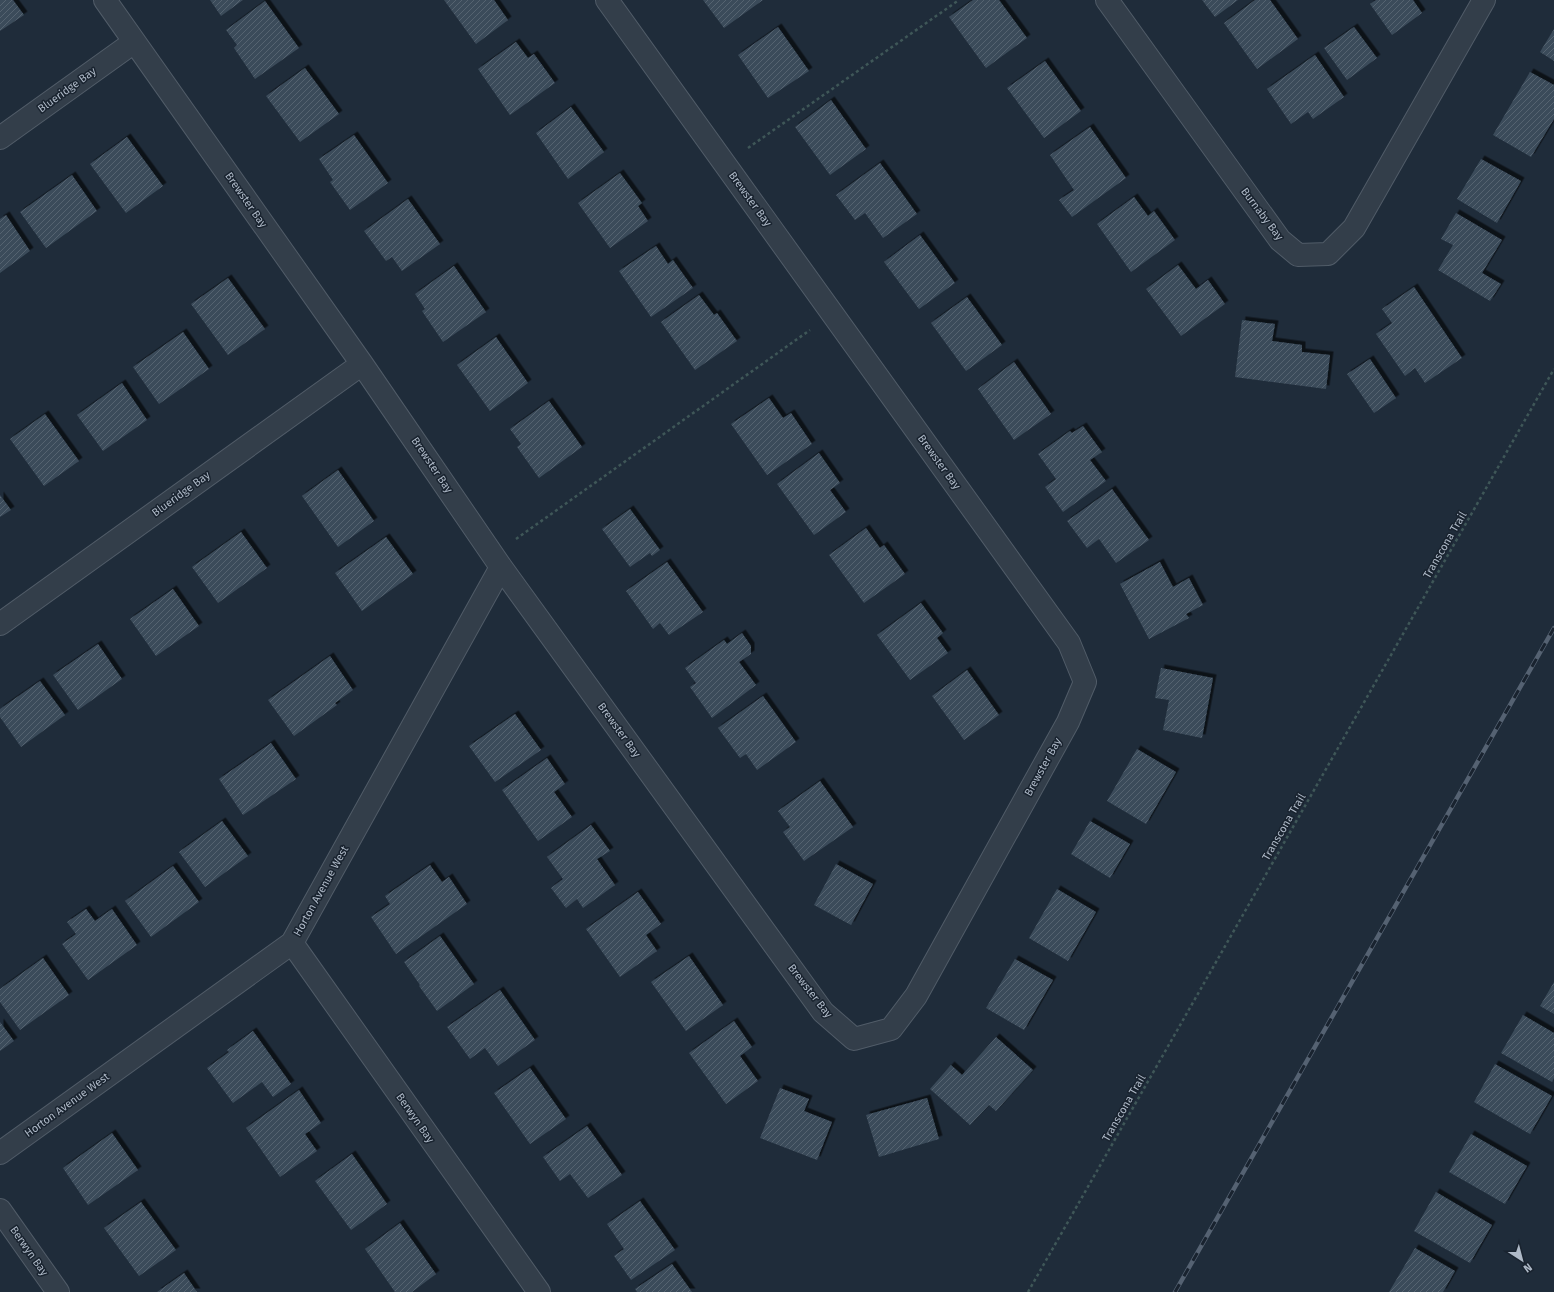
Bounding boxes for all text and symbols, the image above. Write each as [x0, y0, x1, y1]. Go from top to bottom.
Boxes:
street label: Blueridge Bay [35, 64, 99, 115]
street label: Brewster Bay [726, 169, 775, 229]
street label: Brewster Bay [222, 170, 270, 231]
street label: Burnaby Bay [1238, 185, 1286, 243]
street label: Brewster Bay [915, 432, 964, 492]
street label: Brewster Bay [409, 435, 456, 496]
street label: Blueridge Bay [149, 468, 213, 519]
street label: Transcona Trail [1421, 509, 1469, 581]
street label: Brewster Bay [595, 700, 644, 760]
street label: Brewster Bay [1022, 735, 1065, 798]
street label: Transcona Trail [1260, 791, 1308, 863]
street label: Horton Avenue West [291, 844, 351, 938]
street label: Brewster Bay [785, 962, 835, 1021]
street label: Horton Avenue West [22, 1070, 112, 1140]
street label: Transcona Trail [1100, 1072, 1148, 1144]
street label: Berwyn Bay [393, 1091, 437, 1146]
street label: Berwyn Bay [7, 1224, 51, 1279]
north arrow [1502, 1240, 1542, 1280]
text: N [1521, 1260, 1534, 1275]

